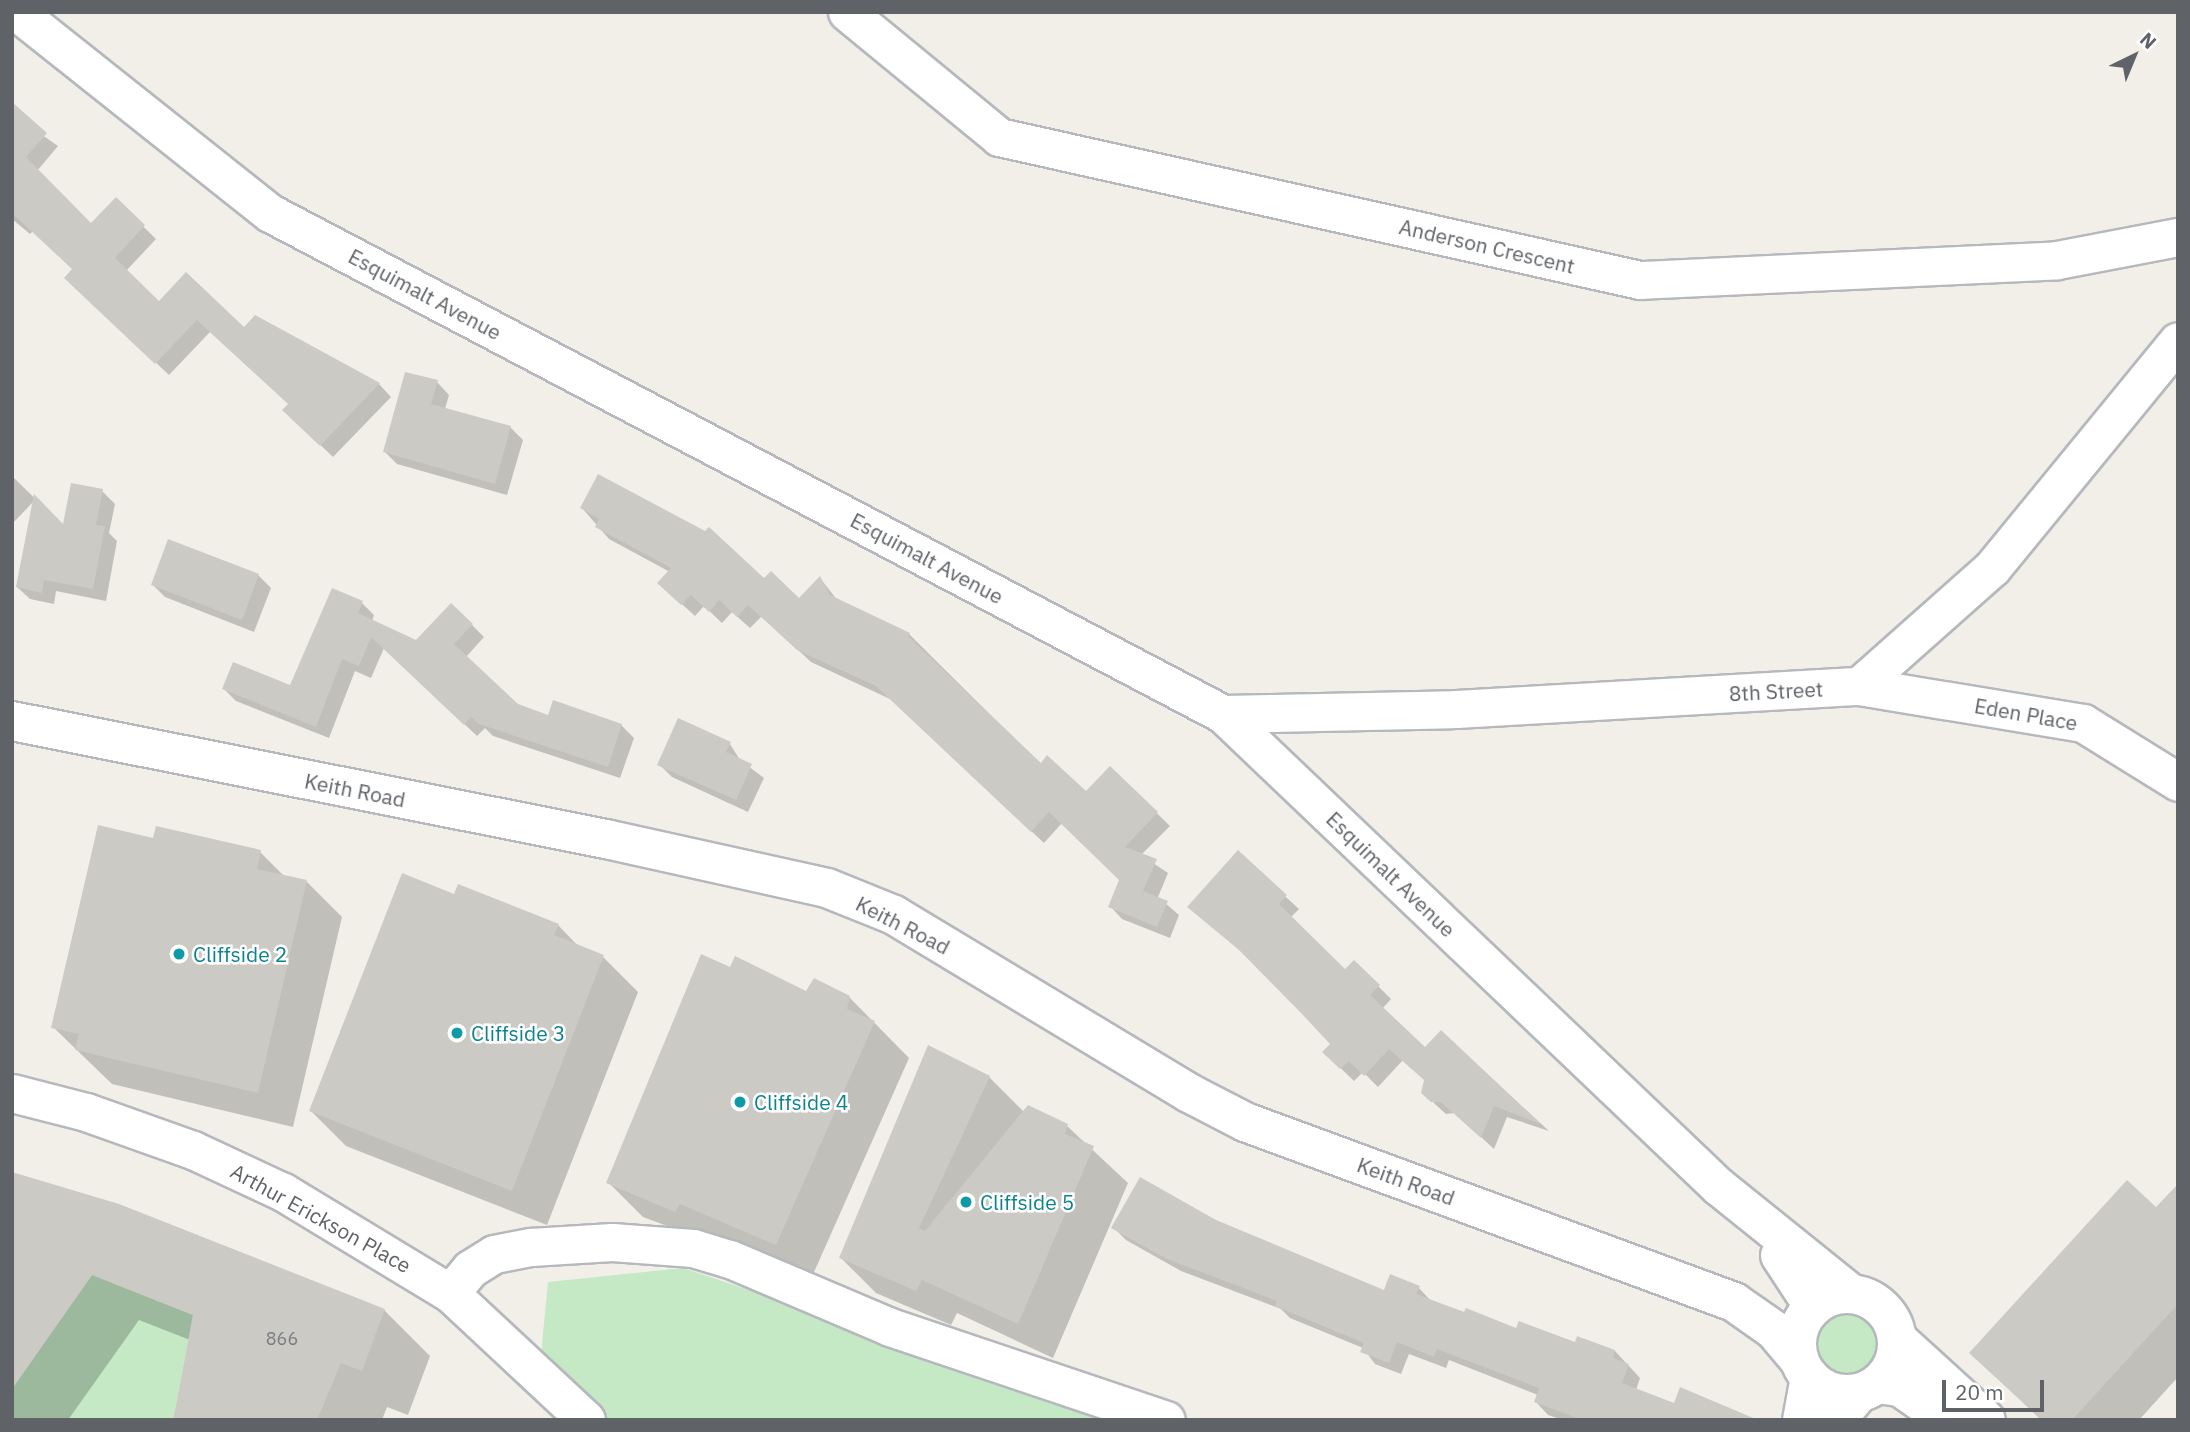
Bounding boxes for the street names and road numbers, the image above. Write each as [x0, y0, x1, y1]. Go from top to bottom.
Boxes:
street label: Anderson Crescent [1397, 214, 1577, 278]
street label: Esquimalt Avenue [344, 243, 506, 345]
street label: Esquimalt Avenue [846, 507, 1008, 609]
street label: 8th Street [1728, 676, 1824, 706]
street label: Eden Place [1972, 693, 2080, 735]
street label: Keith Road [302, 768, 408, 812]
street label: Esquimalt Avenue [1321, 806, 1461, 942]
street label: Keith Road [852, 891, 954, 959]
street label: Keith Road [1354, 1152, 1458, 1210]
street label: Arthur Erickson Place [226, 1158, 416, 1278]

